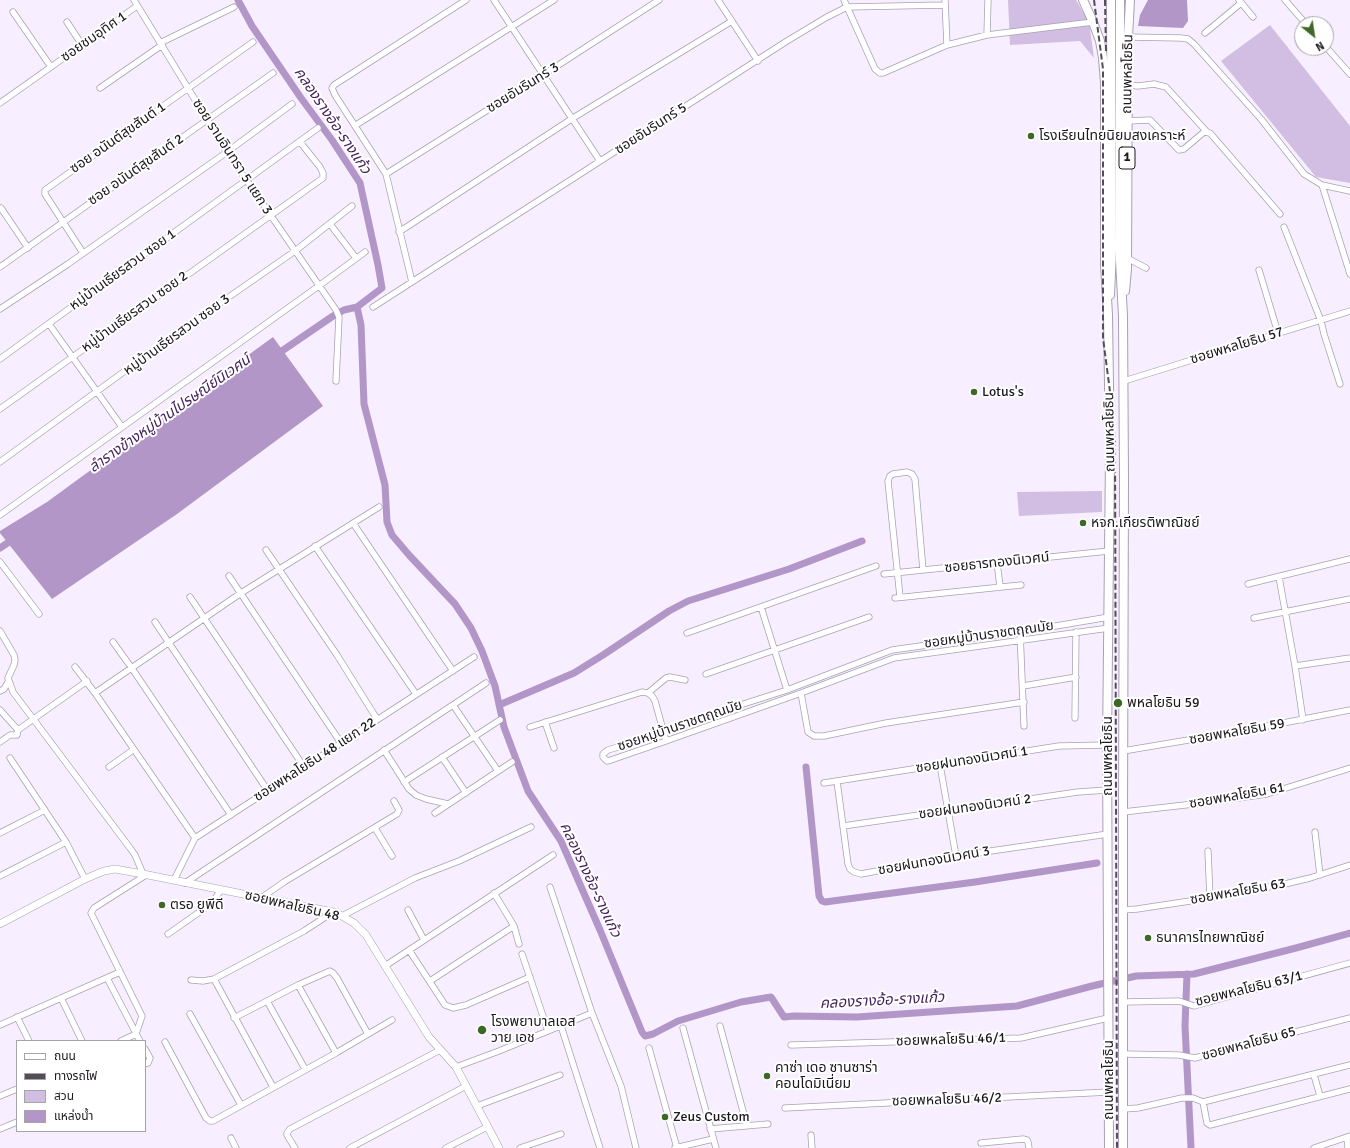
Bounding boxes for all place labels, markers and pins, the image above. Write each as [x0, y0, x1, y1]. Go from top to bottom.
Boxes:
place label: โรงเรียนไทยนิยมสงเคราะห์ [1039, 128, 1185, 144]
marker: โรงเรียนไทยนิยมสงเคราะห์ [1026, 131, 1036, 141]
place label: Lotus's [982, 384, 1024, 400]
marker: Lotus's [969, 387, 979, 397]
place label: หจก.เกียรติพาณิชย์ [1091, 515, 1199, 531]
marker: หจก.เกียรติพาณิชย์ [1078, 518, 1088, 528]
place label: พหลโยธิน 59 [1127, 695, 1200, 711]
marker: พหลโยธิน 59 [1112, 697, 1124, 709]
place label: ตรอ ยูพีดี [170, 897, 224, 913]
marker: ตรอ ยูพีดี [157, 900, 167, 910]
place label: ธนาคารไทยพาณิชย์ [1156, 930, 1264, 946]
marker: ธนาคารไทยพาณิชย์ [1143, 933, 1153, 943]
place label: โรงพยาบาลเอส วาย เอช [491, 1014, 575, 1046]
marker: โรงพยาบาลเอส วาย เอช [476, 1024, 488, 1036]
place label: คาซ่า เดอ ซานซาร่า คอนโดมิเนี่ยม [775, 1060, 878, 1092]
marker: คาซ่า เดอ ซานซาร่า คอนโดมิเนี่ยม [762, 1071, 772, 1081]
place label: Zeus Custom [673, 1109, 750, 1125]
marker: Zeus Custom [660, 1112, 670, 1122]

